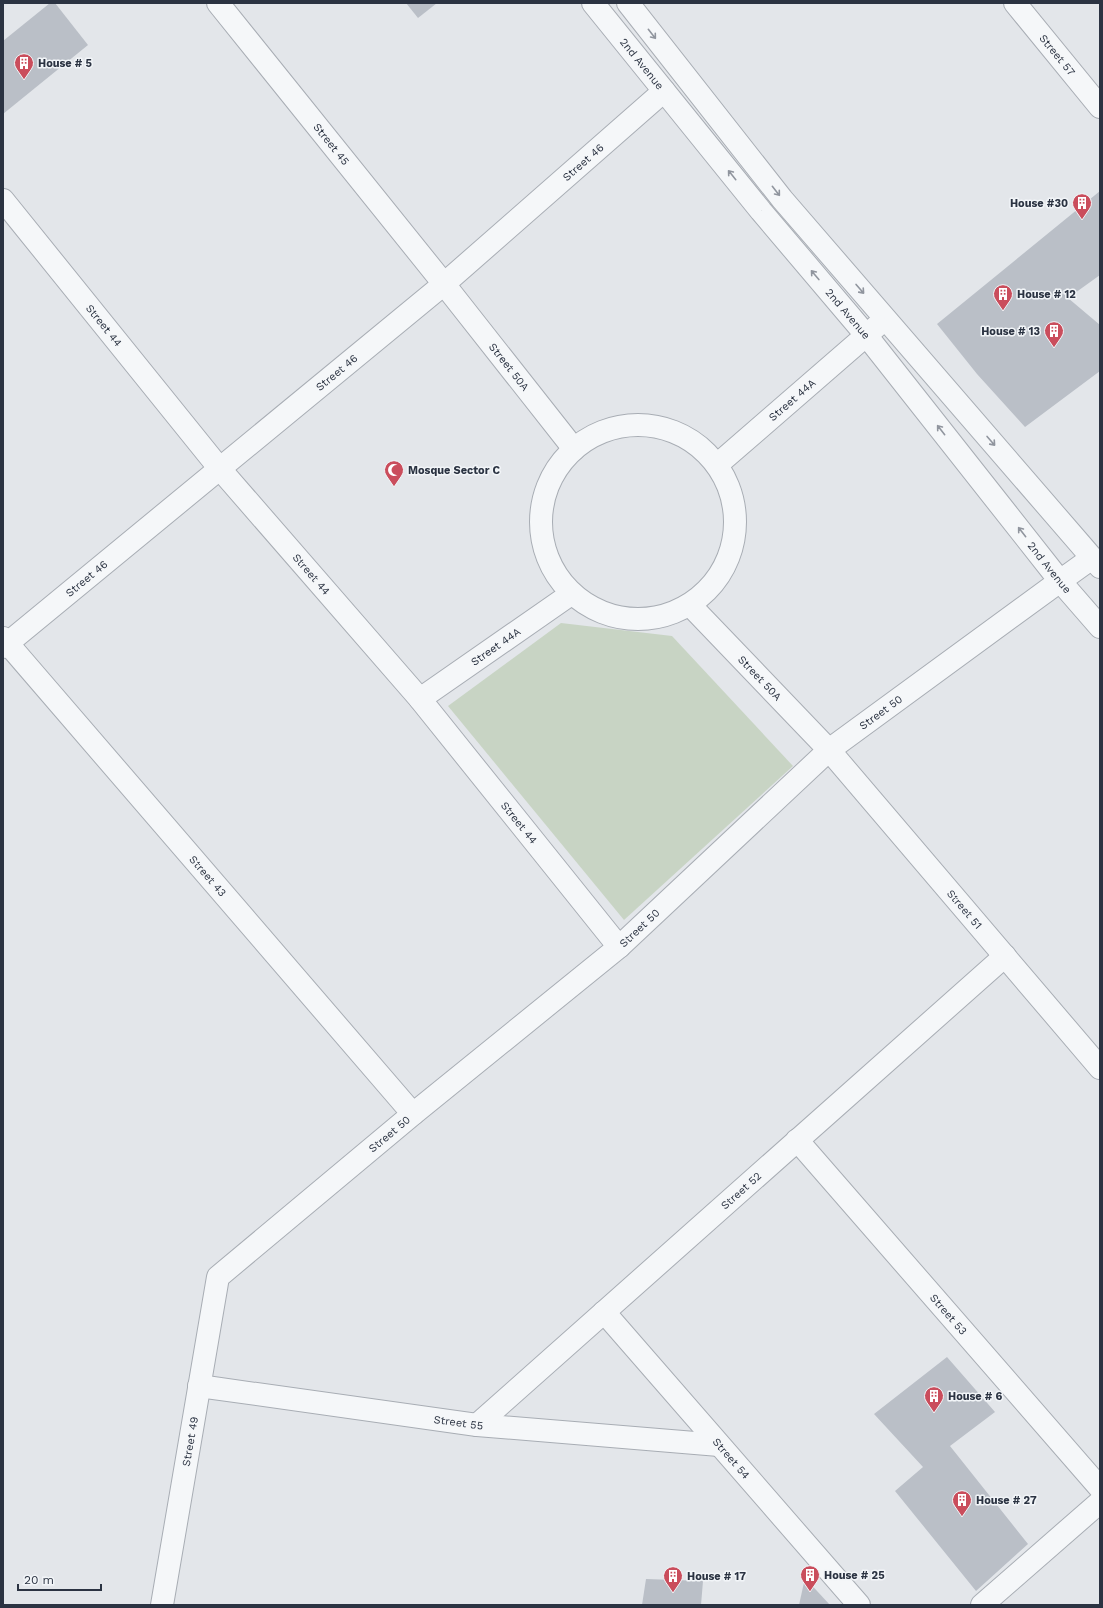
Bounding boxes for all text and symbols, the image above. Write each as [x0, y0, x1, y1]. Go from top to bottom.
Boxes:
one-way arrow [647, 28, 656, 39]
street label: Street 57 [1037, 32, 1078, 78]
street label: 2nd Avenue [617, 35, 667, 92]
building icon: House # 5 [13, 52, 35, 80]
place label: House # 5 [38, 57, 92, 70]
street label: Street 45 [311, 120, 352, 168]
street label: Street 46 [560, 140, 606, 184]
one-way arrow [728, 170, 737, 181]
one-way arrow [771, 185, 780, 196]
building icon: House #30 [1071, 192, 1093, 220]
place label: House #30 [1010, 197, 1068, 210]
one-way arrow [811, 270, 820, 280]
building icon: House # 12 [992, 283, 1014, 311]
one-way arrow [856, 284, 865, 295]
street label: 2nd Avenue [823, 286, 873, 342]
place label: House # 12 [1017, 288, 1076, 301]
street label: Street 44 [83, 302, 125, 349]
building icon: House # 13 [1043, 320, 1065, 348]
place label: House # 13 [981, 325, 1040, 338]
street label: Street 50A [486, 340, 532, 393]
street label: Street 46 [313, 351, 360, 393]
street label: Street 44A [766, 376, 818, 424]
one-way arrow [937, 425, 946, 436]
one-way arrow [986, 435, 995, 445]
mosque icon: Mosque Sector C [383, 459, 405, 487]
place label: Mosque Sector C [408, 464, 500, 477]
one-way arrow [1018, 527, 1026, 538]
street label: 2nd Avenue [1025, 539, 1074, 596]
street label: Street 44 [290, 551, 333, 598]
street label: Street 46 [63, 557, 110, 599]
street label: Street 44A [468, 625, 523, 668]
street label: Street 50A [735, 653, 784, 703]
street label: Street 50 [857, 692, 905, 732]
street label: Street 44 [498, 799, 540, 847]
street label: Street 43 [187, 853, 229, 899]
street label: Street 51 [944, 887, 985, 932]
street label: Street 50 [617, 906, 662, 950]
street label: Street 50 [366, 1113, 413, 1155]
street label: Street 52 [718, 1169, 764, 1212]
street label: Street 53 [927, 1291, 970, 1337]
building icon: House # 6 [923, 1385, 945, 1413]
place label: House # 6 [948, 1390, 1003, 1403]
street label: Street 55 [433, 1413, 484, 1432]
street label: Street 49 [179, 1415, 201, 1467]
street label: Street 54 [710, 1435, 753, 1482]
building icon: House # 27 [951, 1489, 973, 1517]
place label: House # 27 [976, 1494, 1037, 1507]
building icon: House # 25 [799, 1564, 821, 1592]
building icon: House # 17 [662, 1565, 684, 1593]
scale bar [18, 1566, 101, 1592]
place label: House # 25 [824, 1569, 885, 1582]
place label: House # 17 [687, 1570, 746, 1583]
text: 20 m [24, 1573, 54, 1587]

